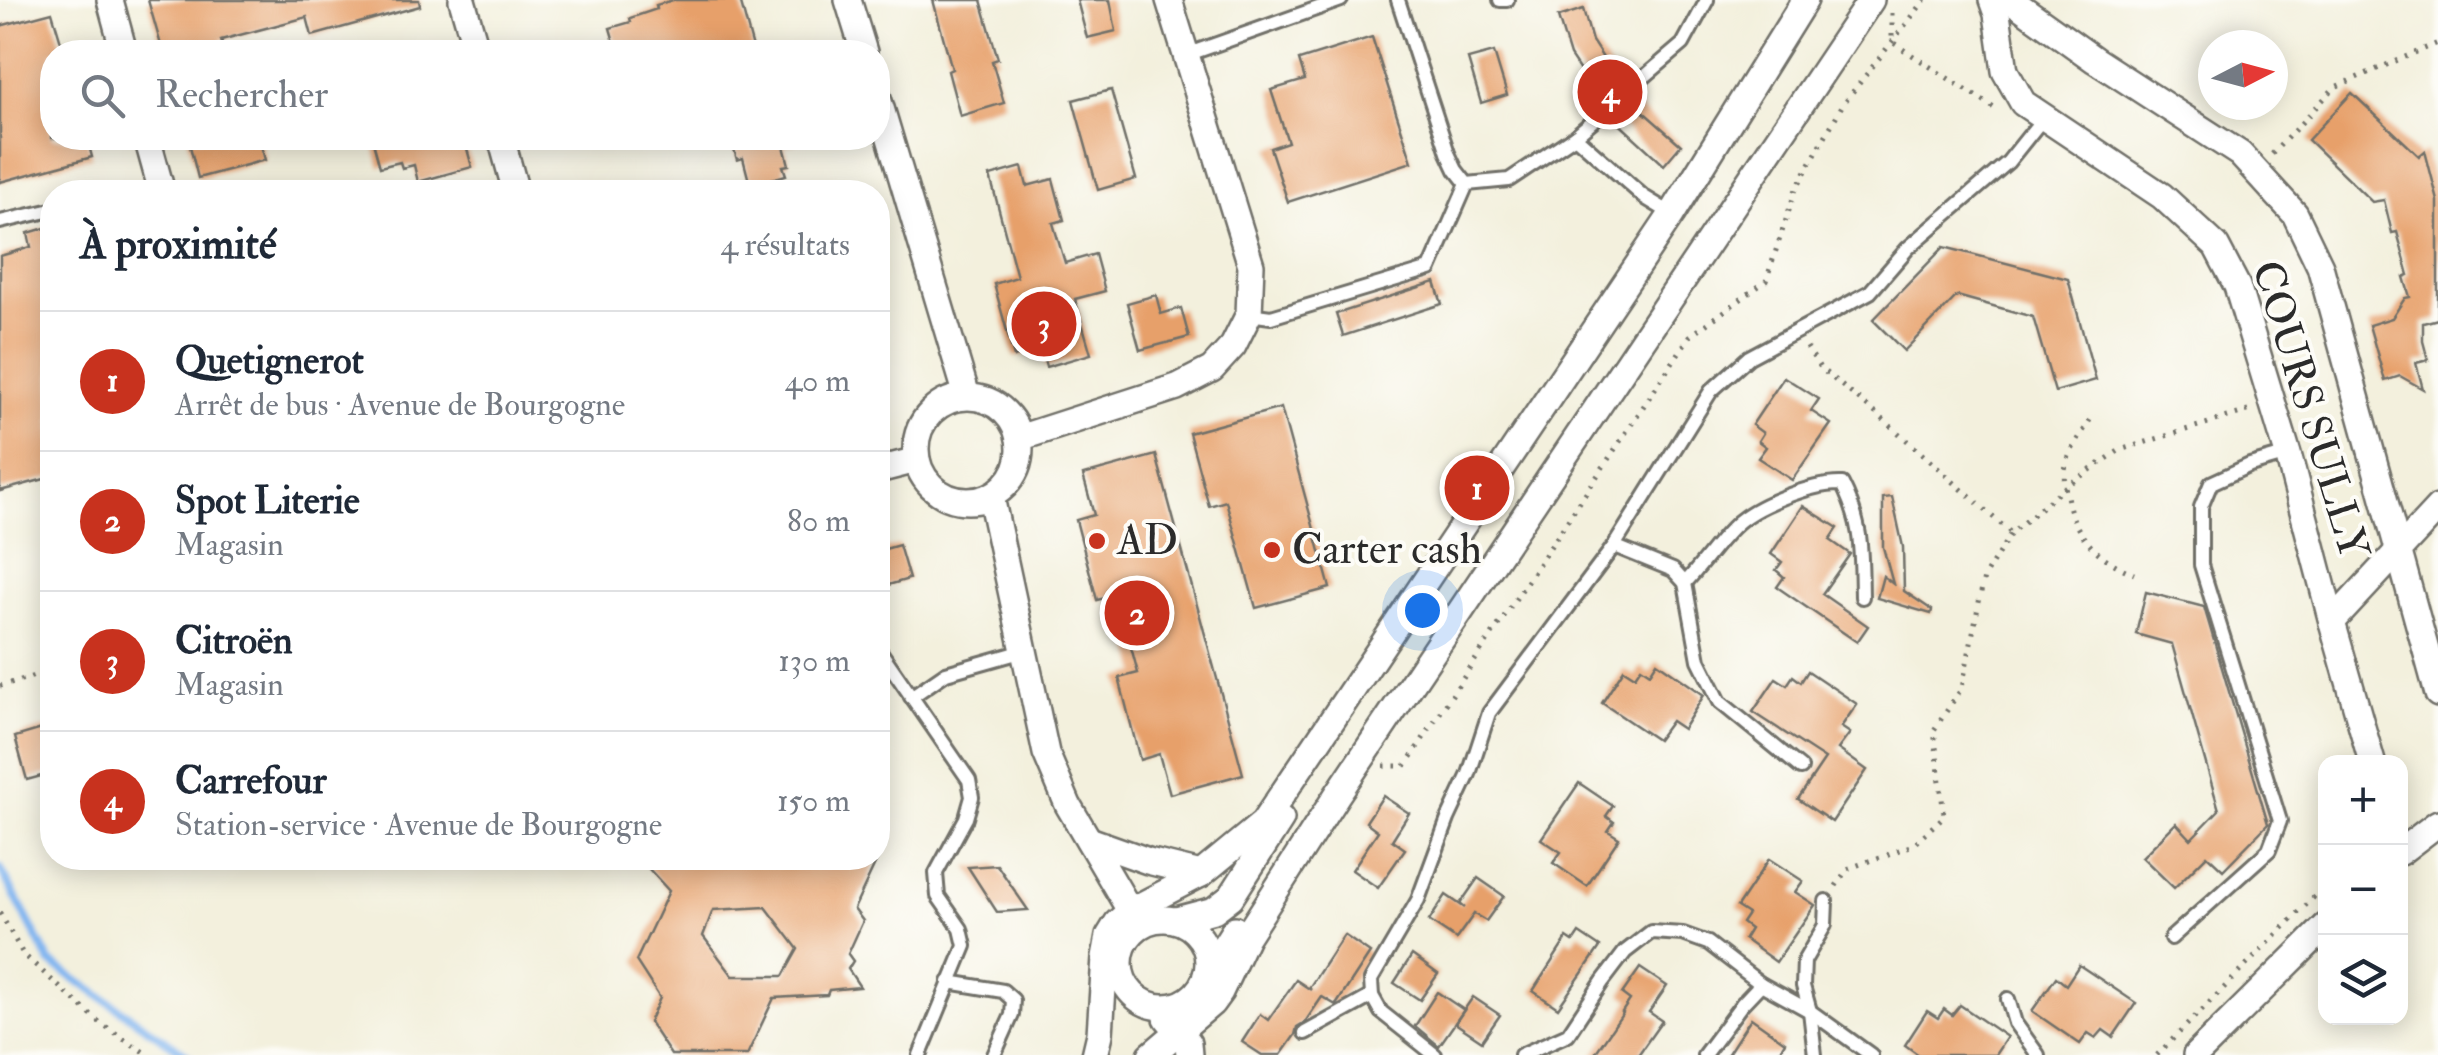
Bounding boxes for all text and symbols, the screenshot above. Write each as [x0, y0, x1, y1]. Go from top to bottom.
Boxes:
north arrow [2198, 30, 2288, 120]
search box [40, 40, 890, 150]
pin: 4 [1578, 54, 1642, 130]
icon: search [75, 68, 130, 123]
text: Rechercher [155, 71, 328, 119]
text: À proximité [80, 219, 276, 271]
text: 4 résultats [720, 225, 850, 265]
street label: COURS SULLY [2240, 255, 2380, 566]
pin: 3 [1012, 286, 1076, 362]
text: Quetignerot [175, 337, 364, 385]
text: 1 [107, 361, 118, 401]
text: 40 m [785, 361, 850, 401]
text: Arrêt de bus · Avenue de Bourgogne [175, 385, 625, 425]
pin: 1 [1444, 450, 1510, 526]
text: Spot Literie [175, 477, 360, 525]
text: 2 [104, 501, 121, 541]
text: 80 m [787, 501, 850, 541]
place label: AD [1116, 515, 1178, 567]
place label: Carter cash [1292, 524, 1482, 576]
text: Magasin [175, 525, 284, 565]
marker: AD [1086, 530, 1108, 552]
marker: Carter cash [1261, 539, 1283, 561]
pin: 2 [1104, 576, 1170, 650]
your location [1397, 585, 1448, 636]
text: Citroën [175, 617, 293, 665]
text: 3 [106, 641, 119, 681]
text: 130 m [778, 641, 850, 681]
text: Magasin [175, 665, 284, 705]
map controls [2318, 755, 2408, 1025]
button: + [2318, 755, 2408, 845]
text: Carrefour [175, 757, 327, 805]
text: 4 [104, 781, 121, 821]
text: 150 m [777, 781, 850, 821]
text: Station-service · Avenue de Bourgogne [175, 805, 662, 845]
button: − [2318, 845, 2408, 935]
button: layers [2318, 935, 2408, 1025]

